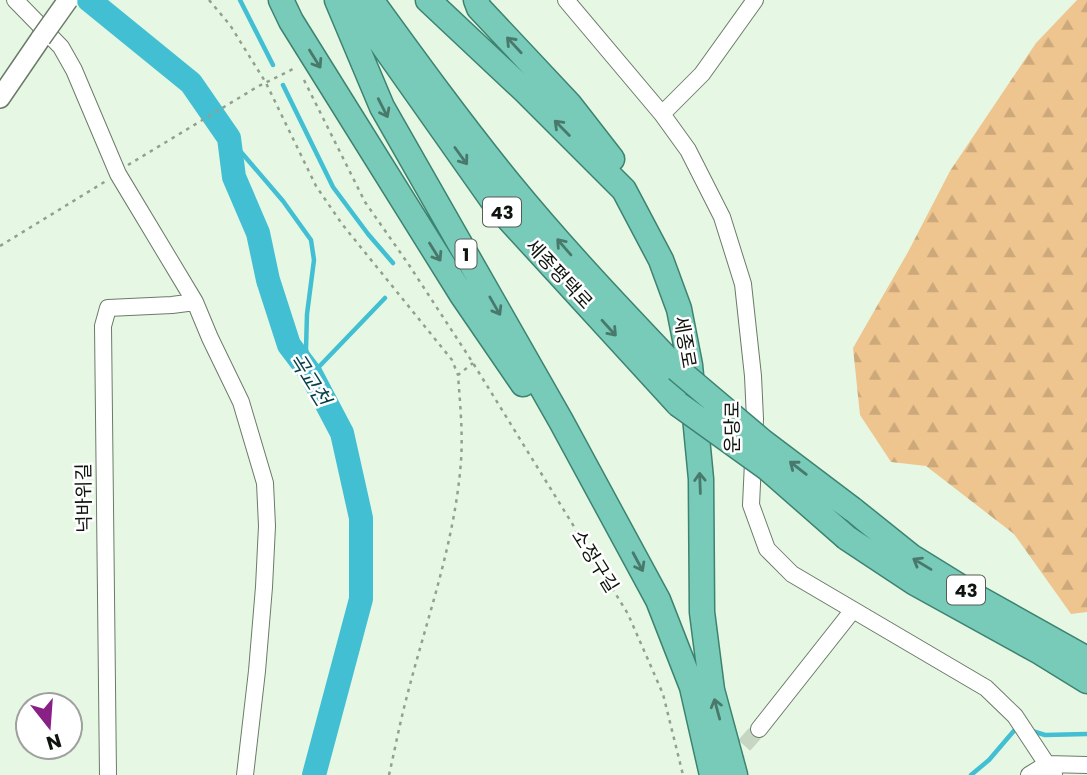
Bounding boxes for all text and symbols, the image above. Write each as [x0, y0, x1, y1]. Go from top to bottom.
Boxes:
one-way arrow [505, 37, 522, 54]
one-way arrow [307, 49, 322, 68]
one-way arrow [377, 97, 391, 118]
one-way arrow [554, 120, 571, 137]
one-way arrow [454, 146, 468, 165]
road number: 43 [483, 197, 521, 226]
street label: 세종평택로 [519, 233, 599, 315]
one-way arrow [556, 238, 572, 256]
road number: 1 [456, 240, 476, 268]
one-way arrow [428, 242, 442, 262]
one-way arrow [488, 295, 502, 315]
street label: 세종로 [667, 314, 703, 370]
one-way arrow [601, 319, 617, 337]
water label: 곡교천 [282, 347, 339, 414]
street label: 운당로 [719, 401, 746, 453]
one-way arrow [789, 460, 807, 475]
street label: 넉바위길 [70, 463, 98, 533]
one-way arrow [694, 472, 707, 495]
street label: 소정구길 [565, 524, 625, 598]
one-way arrow [632, 551, 645, 572]
one-way arrow [912, 556, 932, 570]
road number: 43 [947, 576, 985, 604]
north arrow [14, 691, 84, 761]
one-way arrow [710, 698, 723, 720]
text: N [43, 727, 65, 757]

